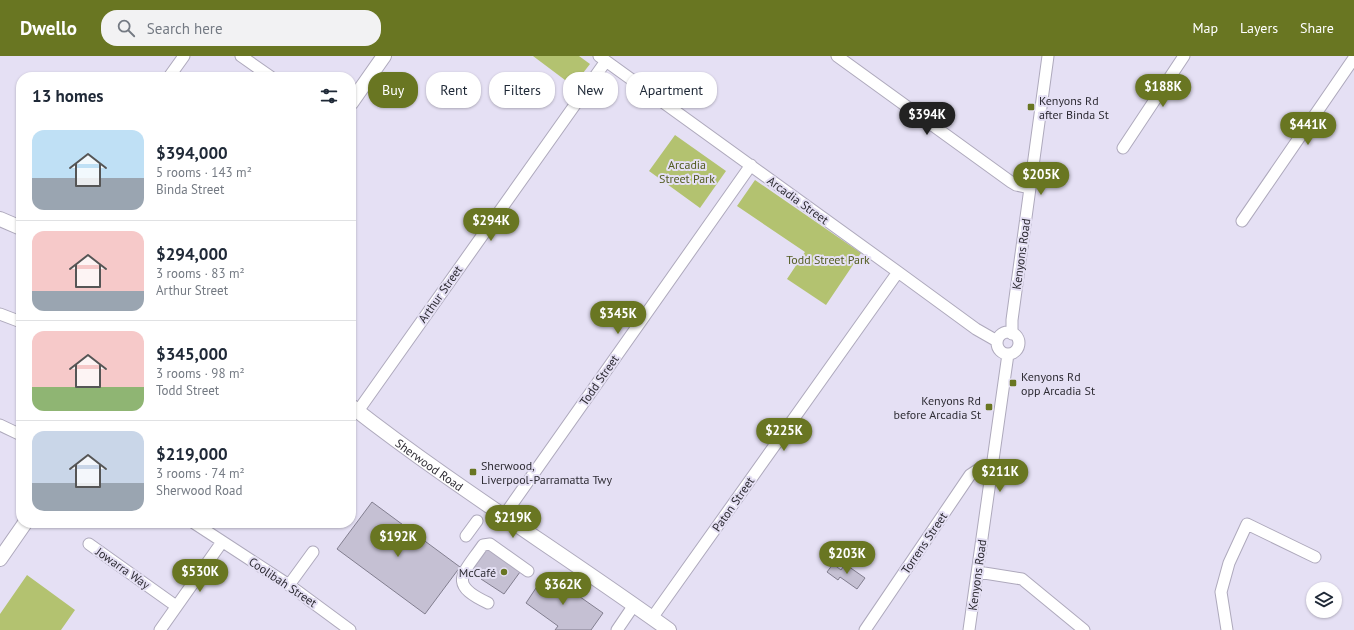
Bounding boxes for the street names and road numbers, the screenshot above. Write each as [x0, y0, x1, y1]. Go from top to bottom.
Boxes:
street label: Arcadia Street [764, 173, 832, 227]
street label: Kenyons Road [1009, 218, 1033, 290]
street label: Arthur Street [415, 262, 465, 326]
street label: Todd Street [576, 352, 622, 408]
street label: Sherwood Road [393, 435, 467, 494]
street label: Paton Street [709, 474, 757, 534]
street label: Torrens Street [898, 509, 950, 577]
street label: Kenyons Road [965, 539, 989, 611]
street label: Jowarra Way [92, 543, 153, 592]
street label: Coolibah Street [246, 554, 320, 610]

